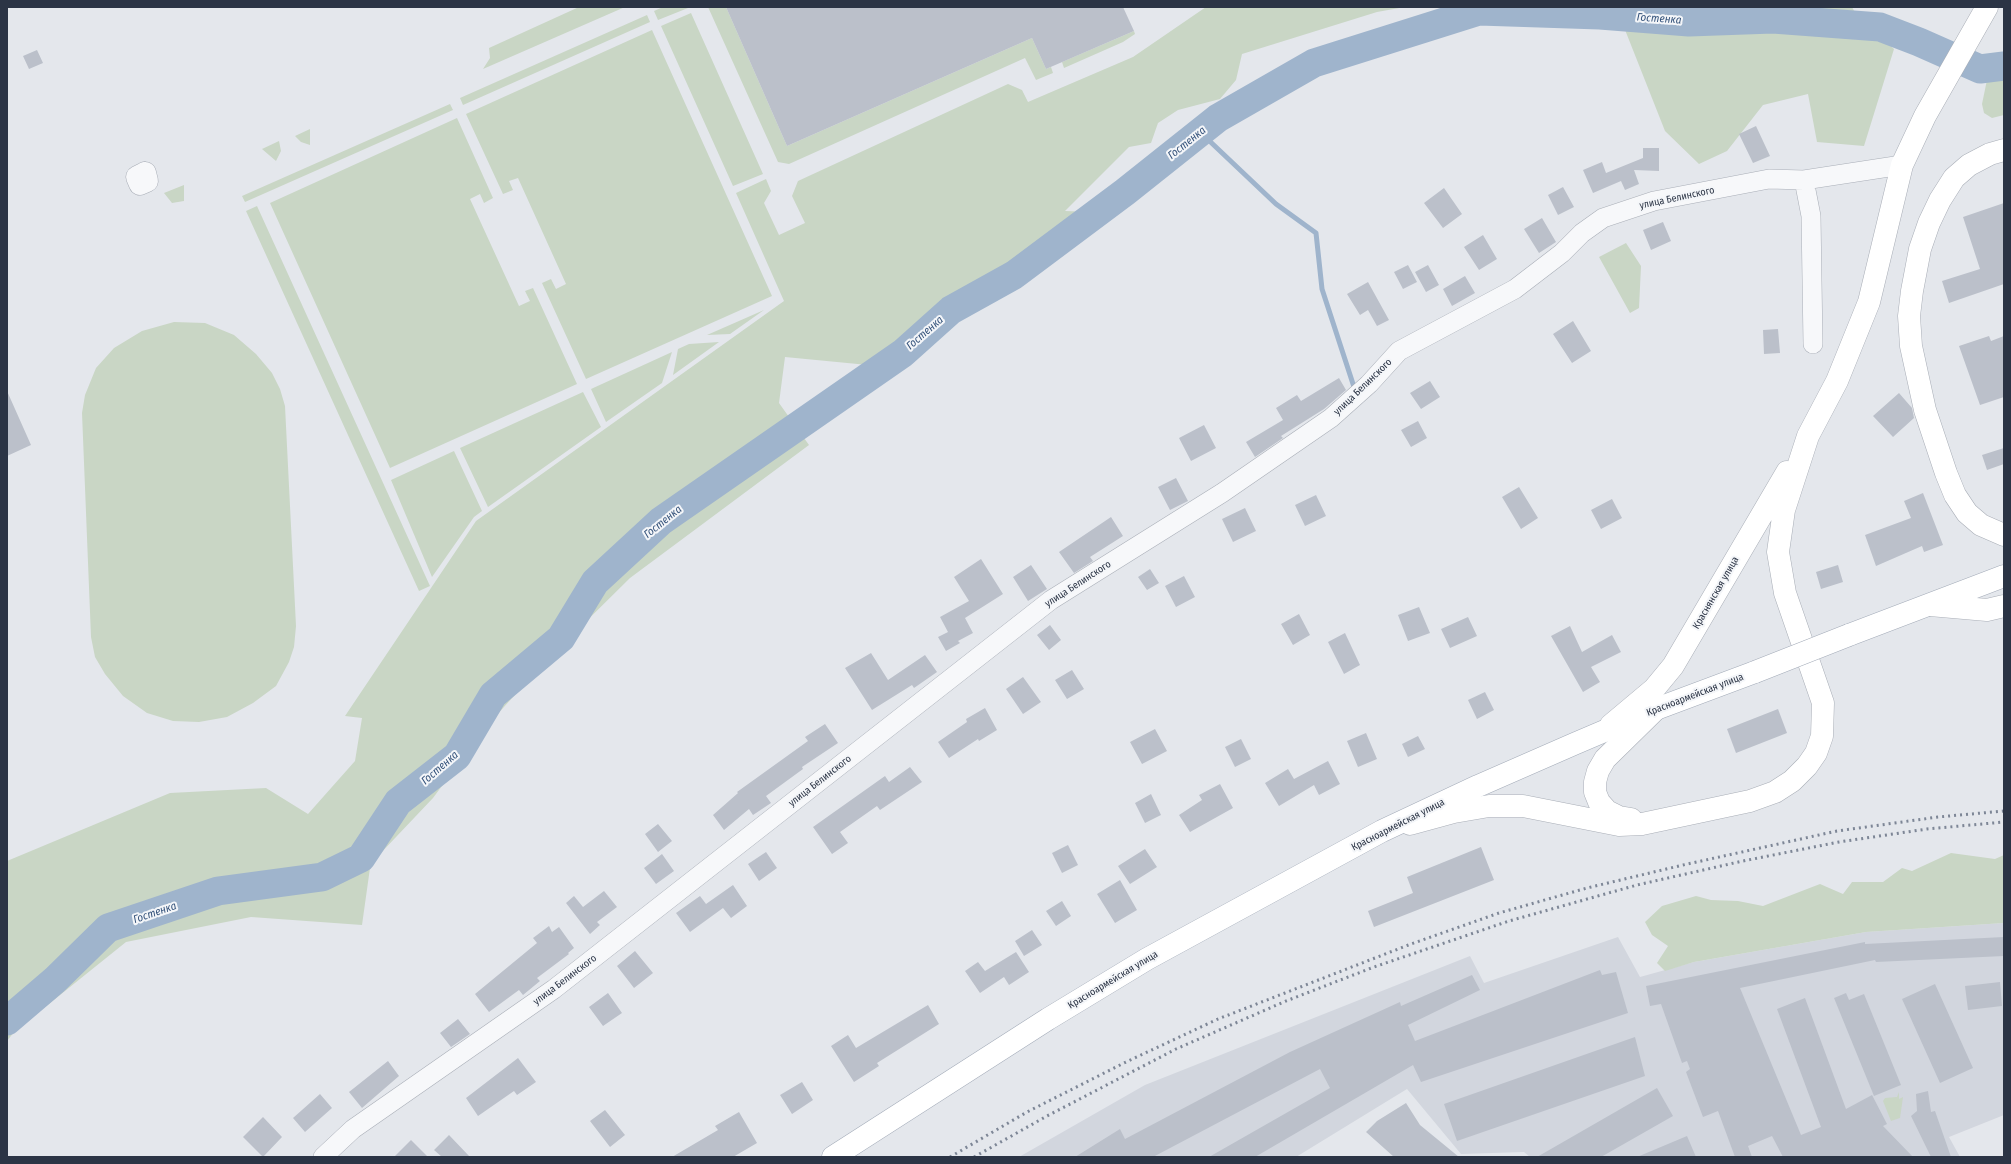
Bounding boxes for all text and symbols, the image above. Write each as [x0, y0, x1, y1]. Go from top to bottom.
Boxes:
water label: Гостенка [1636, 11, 1682, 27]
water label: Гостенка [1165, 124, 1209, 162]
street label: улица Белинского [1638, 184, 1716, 212]
water label: Гостенка [904, 313, 946, 353]
street label: улица Белинского [1331, 356, 1395, 418]
water label: Гостенка [641, 503, 685, 541]
street label: Краснянская улица [1690, 555, 1742, 631]
street label: улица Белинского [1043, 558, 1113, 610]
street label: Красноармейская улица [1645, 671, 1745, 719]
water label: Гостенка [419, 748, 461, 788]
street label: улица Белинского [786, 753, 854, 809]
street label: Красноармейская улица [1349, 796, 1447, 854]
water label: Гостенка [132, 899, 178, 927]
street label: Красноармейская улица [1066, 948, 1160, 1012]
street label: улица Белинского [531, 952, 599, 1008]

